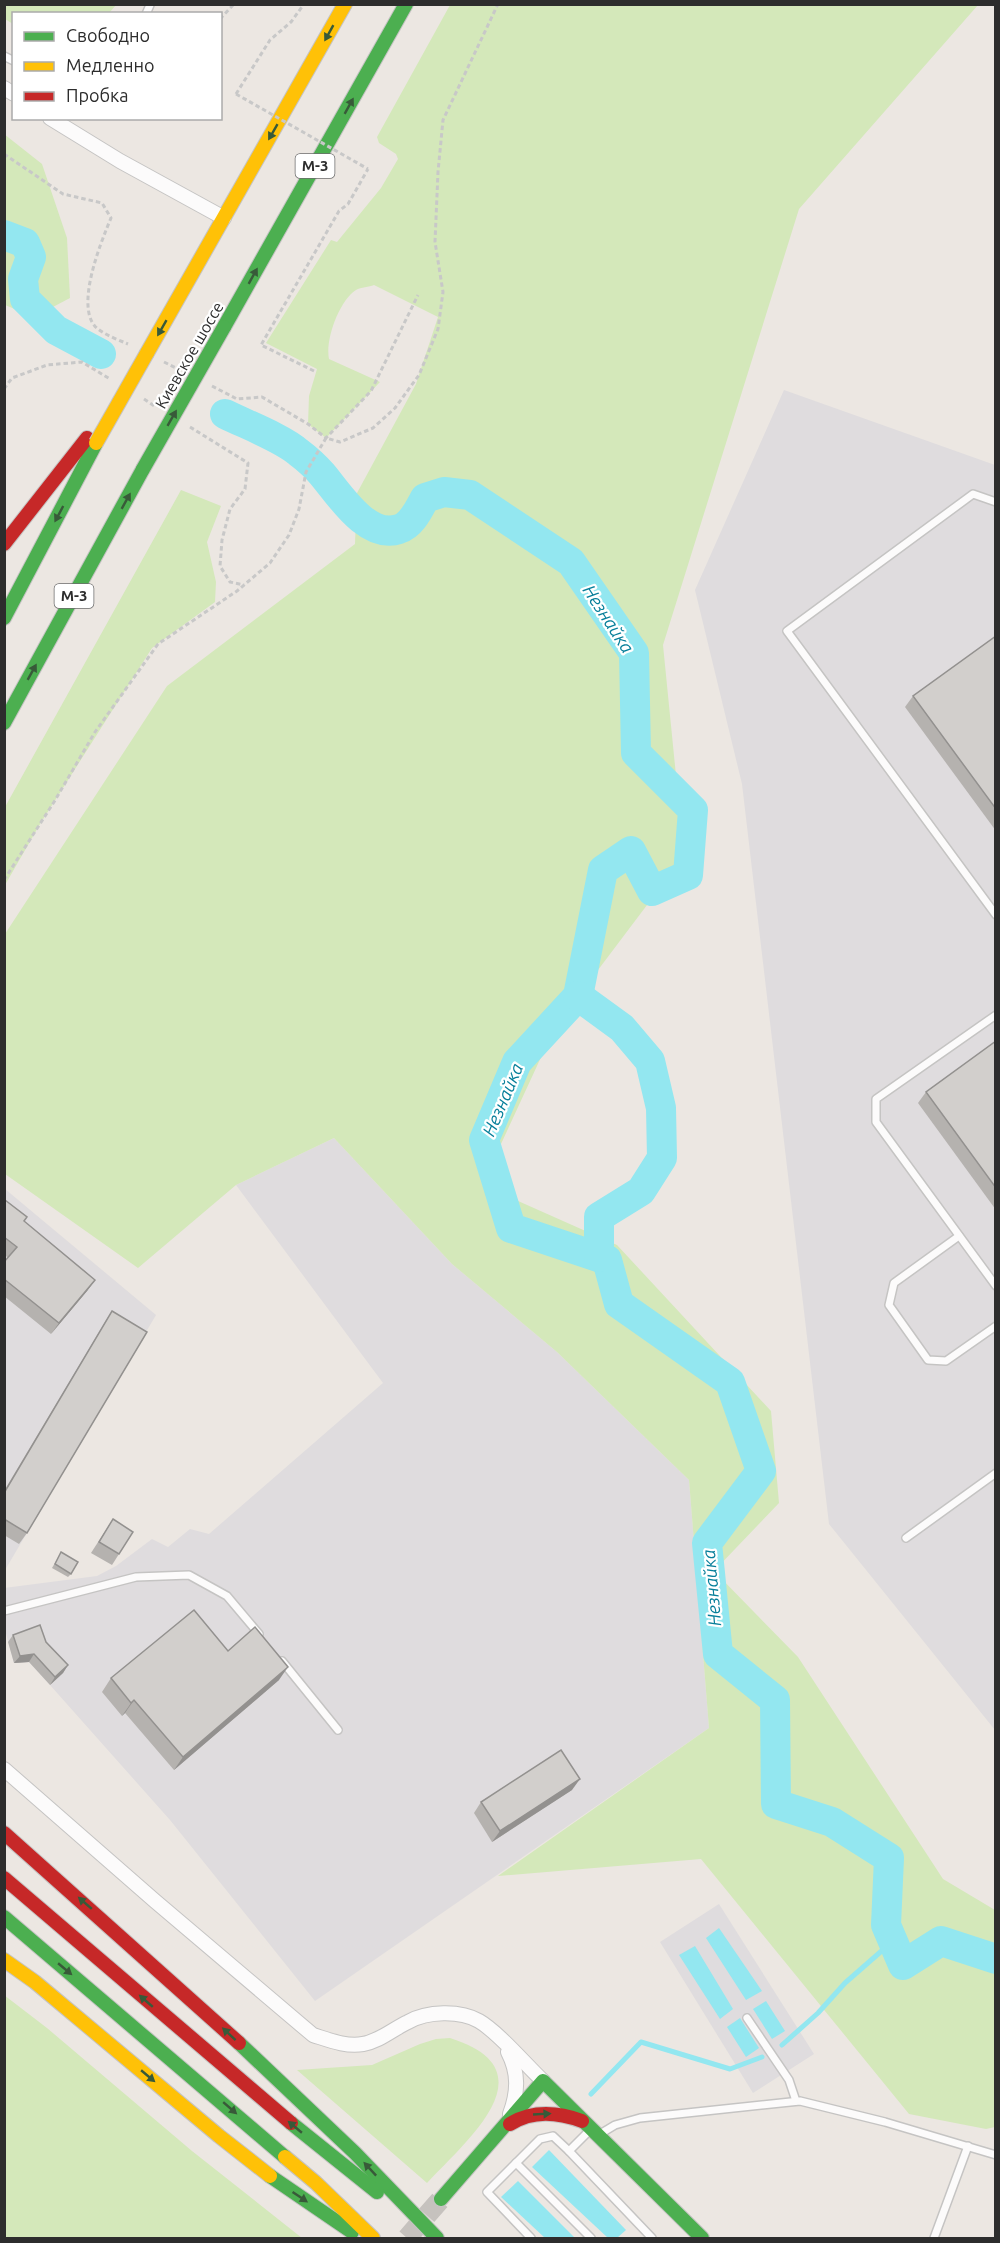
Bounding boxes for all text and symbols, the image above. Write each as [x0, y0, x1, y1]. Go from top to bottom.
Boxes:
legend [12, 12, 222, 120]
text: Свободно [66, 25, 150, 45]
one-way arrow [324, 25, 334, 42]
text: Медленно [66, 55, 155, 75]
text: Пробка [66, 85, 129, 105]
one-way arrow [344, 97, 354, 114]
one-way arrow [268, 123, 278, 140]
road number: М-3 [296, 154, 334, 178]
one-way arrow [248, 267, 258, 284]
street label: Киевское шоссе [151, 298, 227, 412]
one-way arrow [156, 320, 167, 336]
one-way arrow [166, 410, 176, 427]
one-way arrow [121, 492, 131, 509]
one-way arrow [54, 505, 64, 522]
water label: Незнайка [579, 581, 638, 656]
road number: М-3 [54, 584, 94, 608]
one-way arrow [27, 663, 37, 680]
water label: Незнайка [478, 1060, 526, 1139]
water label: Незнайка [698, 1549, 724, 1627]
one-way arrow [77, 1896, 92, 1910]
one-way arrow [57, 1962, 73, 1975]
one-way arrow [139, 1995, 154, 2008]
one-way arrow [222, 2027, 237, 2041]
one-way arrow [140, 2069, 155, 2082]
one-way arrow [222, 2102, 238, 2115]
one-way arrow [532, 2109, 551, 2119]
one-way arrow [288, 2121, 303, 2134]
one-way arrow [363, 2161, 377, 2176]
one-way arrow [292, 2191, 308, 2203]

